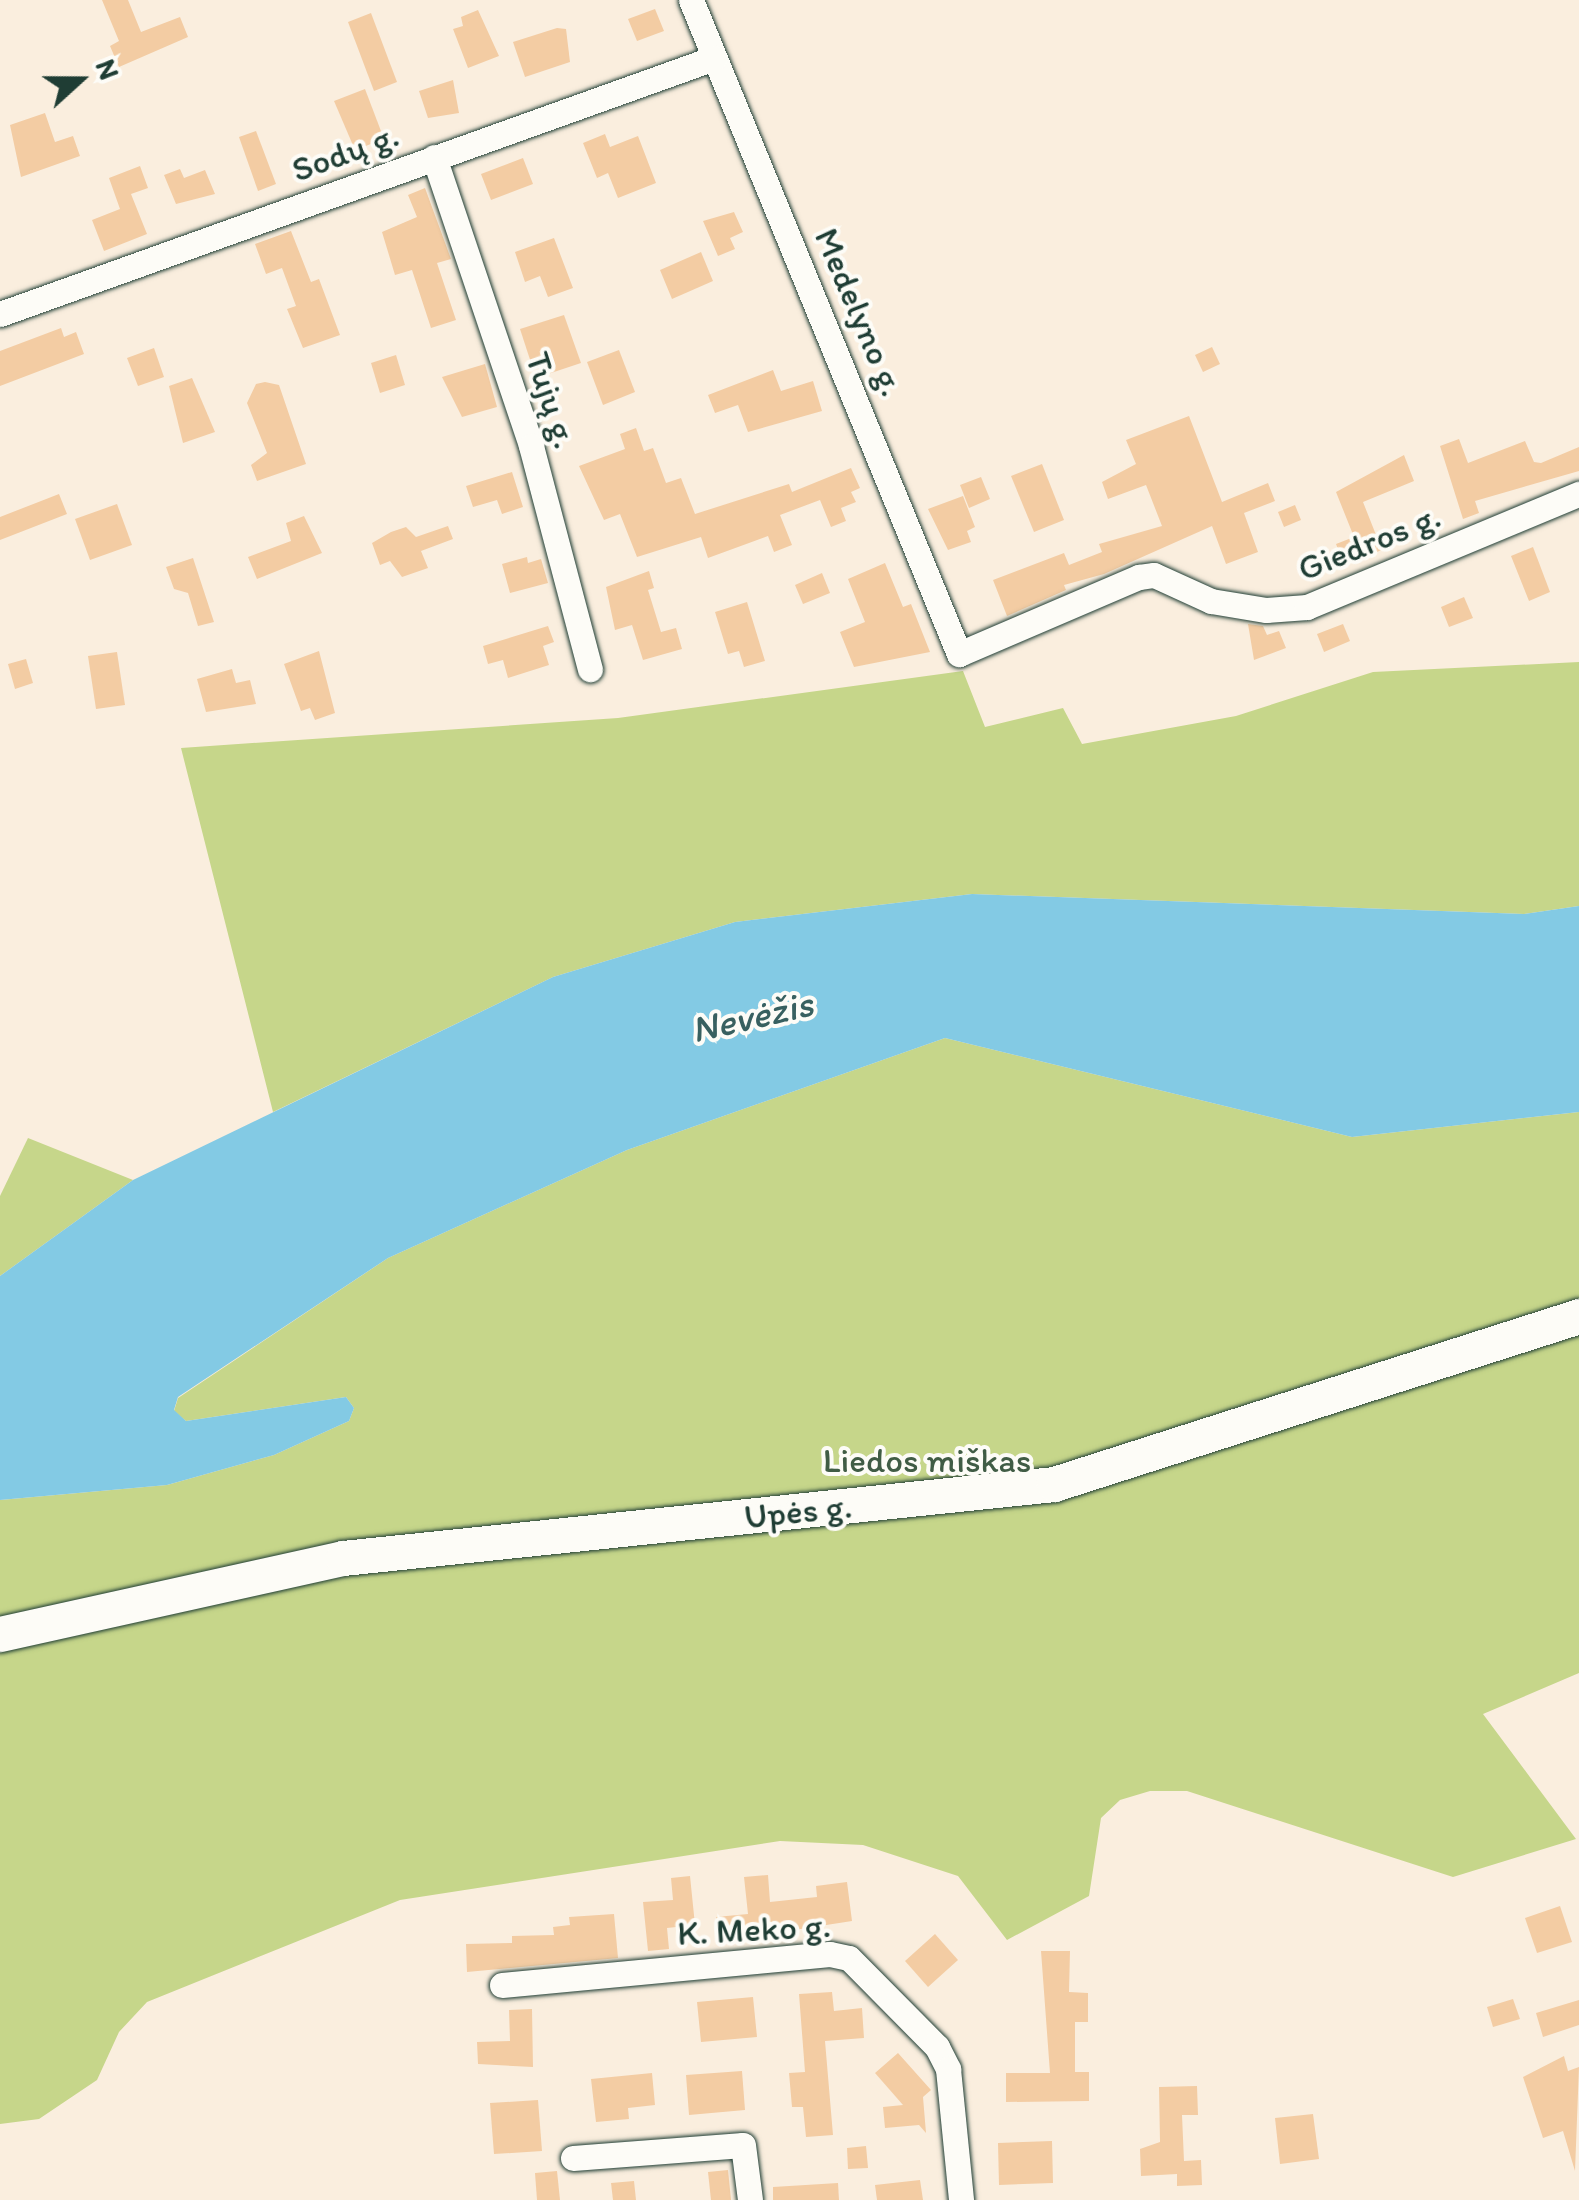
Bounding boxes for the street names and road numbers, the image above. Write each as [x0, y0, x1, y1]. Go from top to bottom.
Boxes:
street label: Sodų g. [286, 113, 404, 191]
street label: Medelyno g. [806, 222, 914, 402]
street label: Tujų g. [517, 346, 587, 454]
street label: Giedros g. [1291, 494, 1447, 590]
street label: Upės g. [742, 1484, 854, 1538]
street label: K. Meko g. [676, 1904, 832, 1954]

